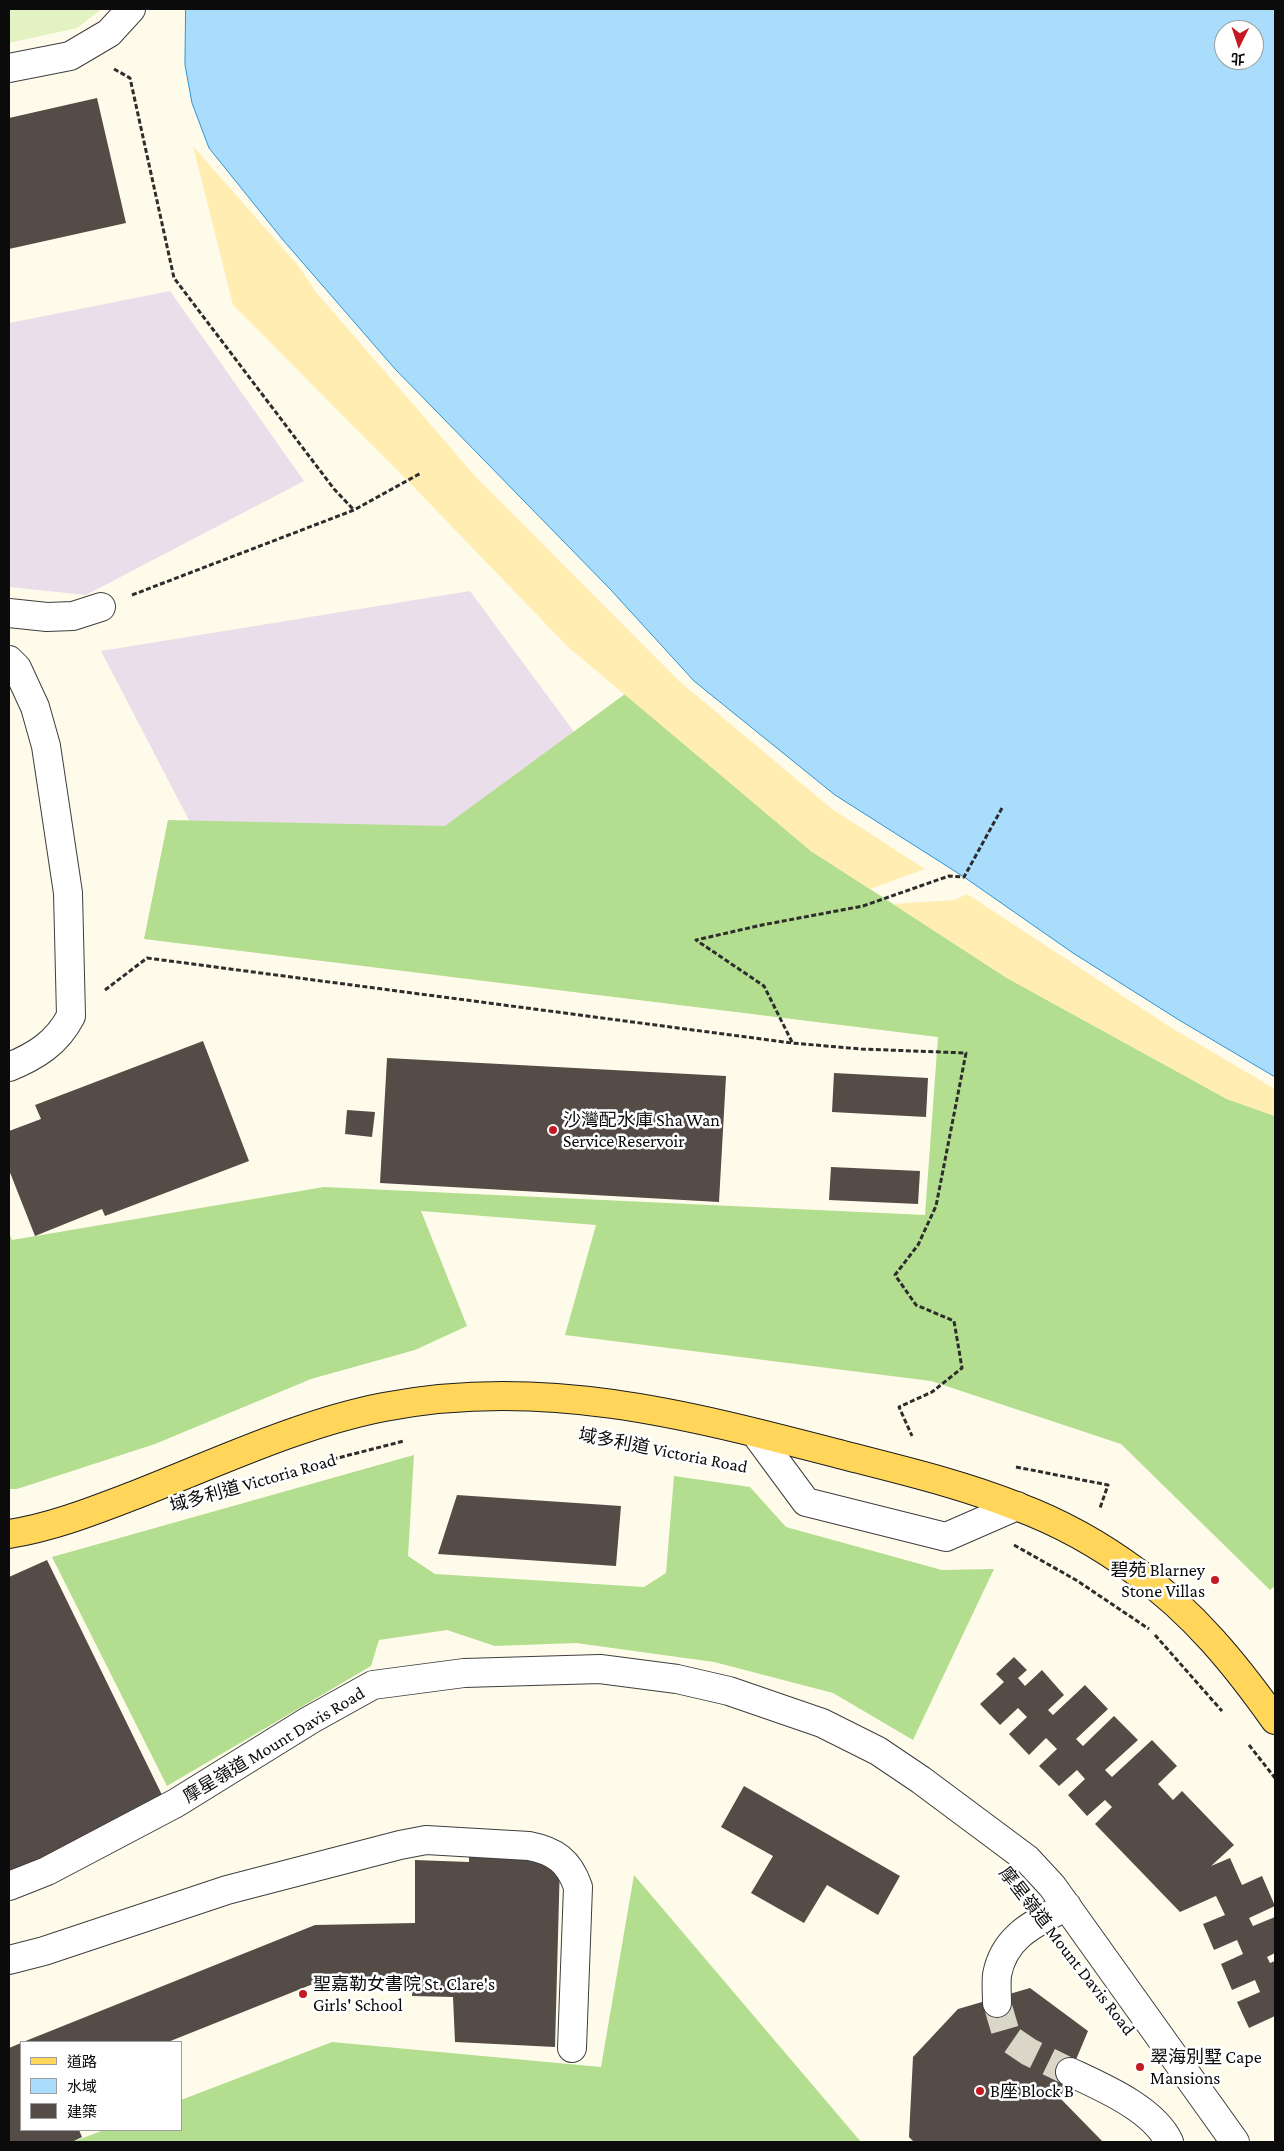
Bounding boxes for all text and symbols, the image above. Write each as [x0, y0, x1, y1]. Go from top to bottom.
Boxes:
north arrow [1214, 20, 1264, 70]
text: 北 [1230, 50, 1246, 67]
place label: 沙灣配水庫 Sha Wan Service Reservoir [563, 1109, 720, 1152]
marker: 沙灣配水庫 Sha Wan Service Reservoir [547, 1124, 559, 1136]
street label: 域多利道 Victoria Road [577, 1424, 749, 1478]
street label: 域多利道 Victoria Road [168, 1449, 338, 1517]
place label: 碧苑 Blarney Stone Villas [1110, 1559, 1205, 1602]
marker: 碧苑 Blarney Stone Villas [1209, 1574, 1221, 1586]
street label: 摩星嶺道 Mount Davis Road [179, 1682, 369, 1808]
street label: 摩星嶺道 Mount Davis Road [994, 1862, 1140, 2040]
place label: 聖嘉勒女書院 St. Clare's Girls' School [313, 1973, 495, 2016]
marker: 聖嘉勒女書院 St. Clare's Girls' School [297, 1988, 309, 2000]
legend [20, 2041, 182, 2131]
place label: 翠海別墅 Cape Mansions [1150, 2046, 1262, 2088]
text: 道路 [67, 2054, 97, 2070]
marker: 翠海別墅 Cape Mansions [1134, 2061, 1146, 2073]
text: 水域 [67, 2079, 97, 2095]
place label: B座 Block B [990, 2080, 1074, 2102]
marker: B座 Block B [974, 2085, 986, 2097]
text: 建築 [67, 2104, 97, 2120]

